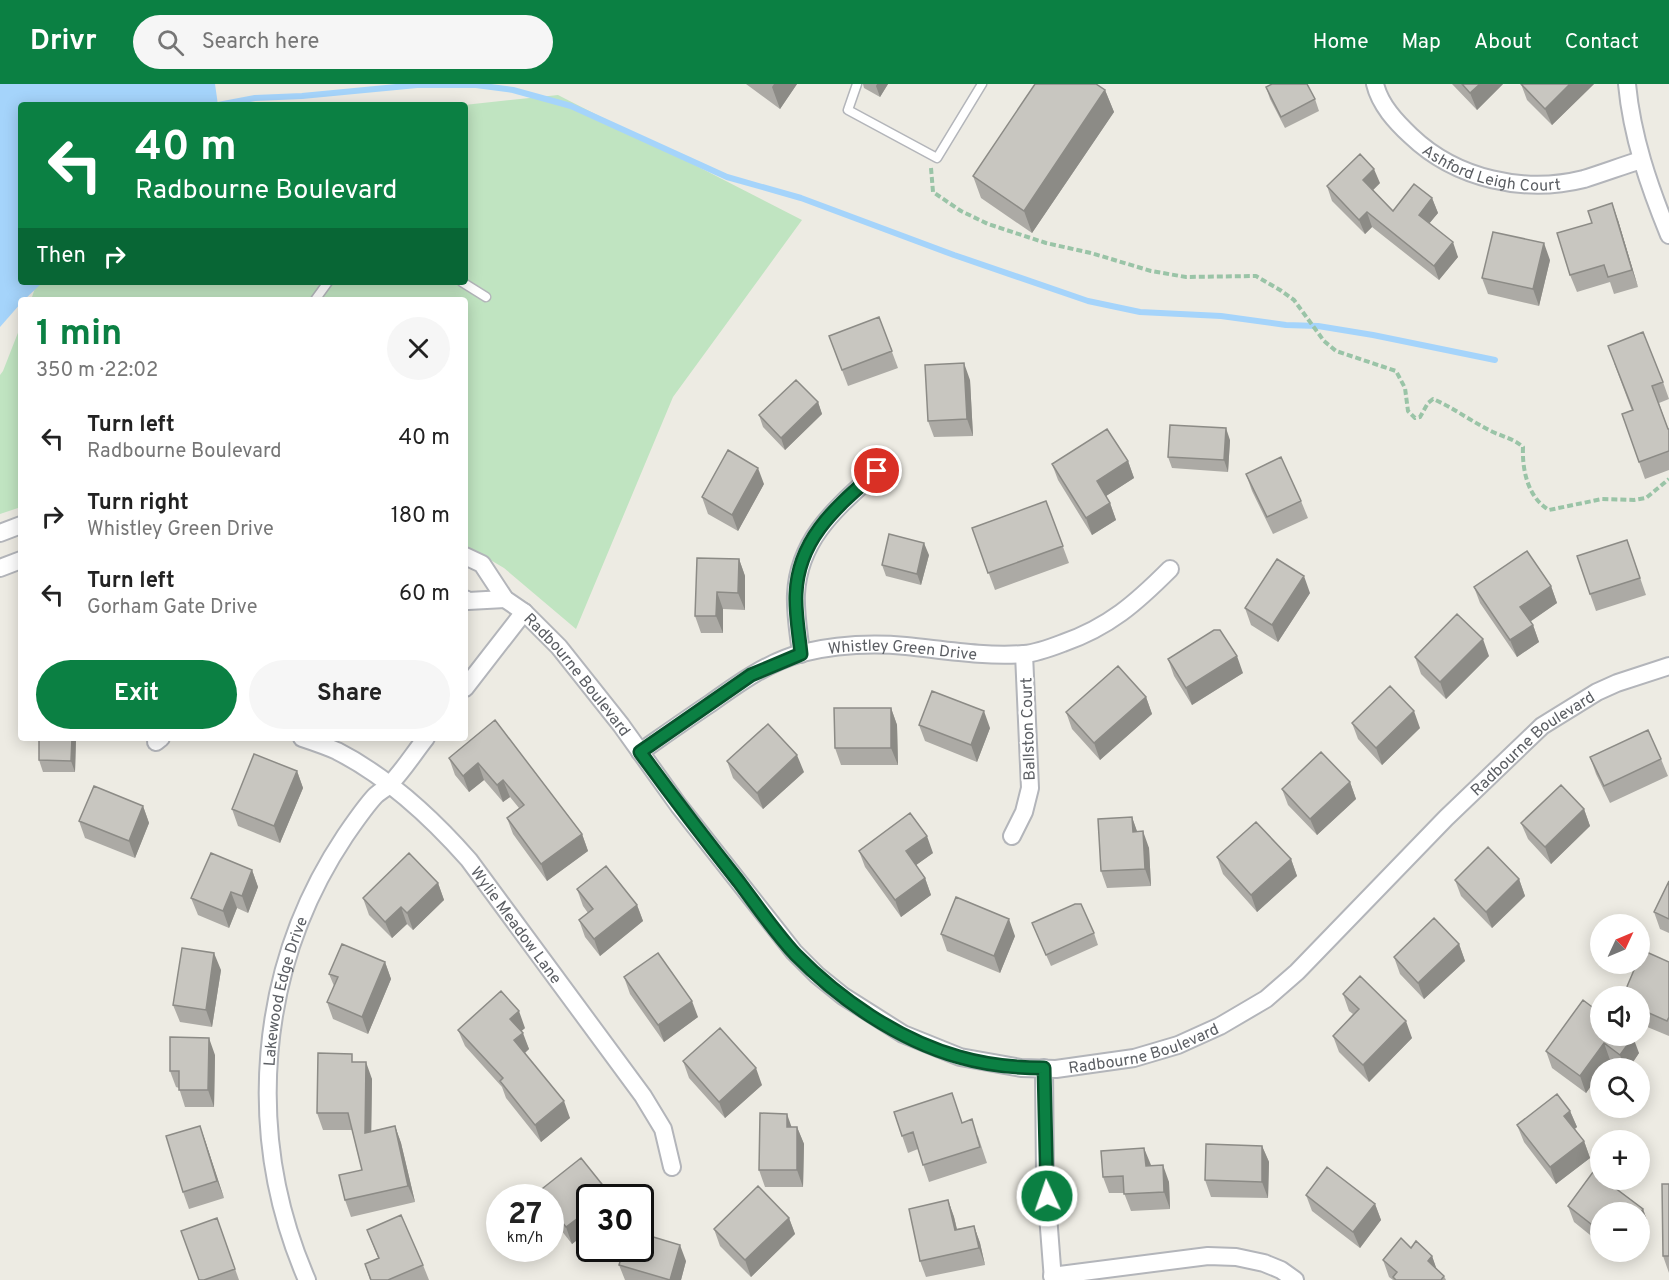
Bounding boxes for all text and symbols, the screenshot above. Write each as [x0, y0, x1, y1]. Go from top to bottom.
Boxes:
search box [133, 15, 553, 69]
text: Drivr [30, 24, 97, 60]
icon: search [154, 26, 187, 59]
text: Search here [202, 29, 319, 56]
text: Home [1313, 29, 1369, 56]
text: Map [1402, 29, 1441, 56]
text: About [1474, 29, 1532, 56]
text: Contact [1565, 29, 1639, 56]
text: 40 m [135, 122, 237, 175]
icon: left [36, 126, 114, 204]
street label: Ashford Leigh Court [1417, 141, 1562, 197]
text: Radbourne Boulevard [135, 174, 398, 208]
icon: right [98, 240, 131, 273]
text: Then [36, 243, 86, 270]
text: 1 min [36, 312, 122, 358]
button: close [387, 317, 450, 380]
text: 350 m · 22:02 [36, 358, 158, 384]
text: Turn left [87, 412, 175, 439]
icon: left [36, 422, 69, 455]
text: 40 m [398, 425, 450, 452]
text: Radbourne Boulevard [87, 439, 281, 465]
pin [851, 445, 902, 496]
icon: arrive [860, 454, 893, 487]
text: Turn right [87, 490, 189, 517]
icon: right [36, 500, 69, 533]
text: 180 m [391, 503, 450, 530]
text: Whistley Green Drive [87, 517, 274, 543]
text: Turn left [87, 568, 175, 595]
icon: left [36, 578, 69, 611]
text: 60 m [399, 581, 450, 608]
text: Gorham Gate Drive [87, 595, 257, 621]
street label: Radbourne Boulevard [519, 610, 634, 741]
street label: Whistley Green Drive [827, 637, 978, 666]
button: Exit [36, 660, 237, 729]
button: Share [249, 660, 450, 729]
street label: Ballston Court [1017, 677, 1041, 781]
street label: Radbourne Boulevard [1467, 688, 1599, 801]
street label: Wylie Meadow Lane [465, 863, 565, 989]
street label: Lakewood Edge Drive [260, 914, 313, 1067]
north arrow [1590, 914, 1650, 974]
map controls [1590, 914, 1650, 1262]
button: sound [1590, 986, 1650, 1046]
street label: Radbourne Boulevard [1067, 1020, 1223, 1079]
button: search [1590, 1058, 1650, 1118]
button: + [1590, 1130, 1650, 1190]
position arrow [1015, 1164, 1079, 1228]
speed limit sign: 30 [576, 1184, 654, 1262]
text: 27 [508, 1197, 542, 1234]
button: − [1590, 1202, 1650, 1262]
text: km/h [507, 1229, 543, 1248]

